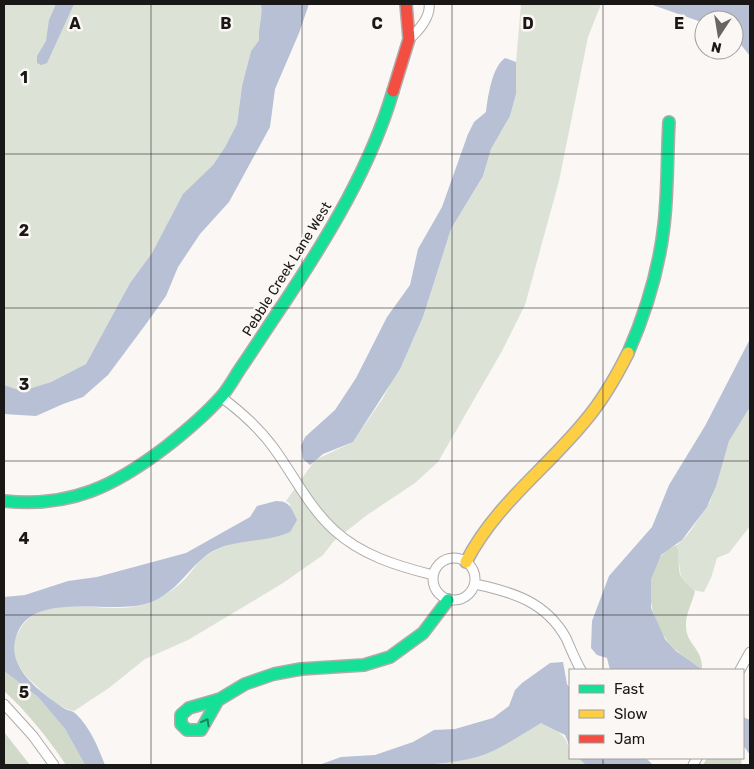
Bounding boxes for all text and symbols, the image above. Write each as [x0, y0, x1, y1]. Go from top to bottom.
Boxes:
north arrow [694, 10, 744, 60]
text: A [69, 14, 81, 33]
text: B [220, 14, 232, 33]
text: C [371, 14, 383, 33]
text: D [522, 14, 534, 33]
text: E [674, 14, 684, 33]
text: N [710, 38, 723, 57]
text: 1 [20, 68, 28, 87]
street label: Pebble Creek Lane West [239, 198, 336, 339]
text: 2 [19, 221, 29, 240]
text: 3 [19, 375, 29, 394]
text: 4 [19, 529, 30, 548]
legend [569, 669, 744, 759]
text: Fast [614, 680, 644, 698]
text: 5 [19, 683, 29, 702]
text: Slow [614, 705, 647, 723]
one-way arrow [200, 718, 210, 727]
text: Jam [614, 730, 645, 748]

